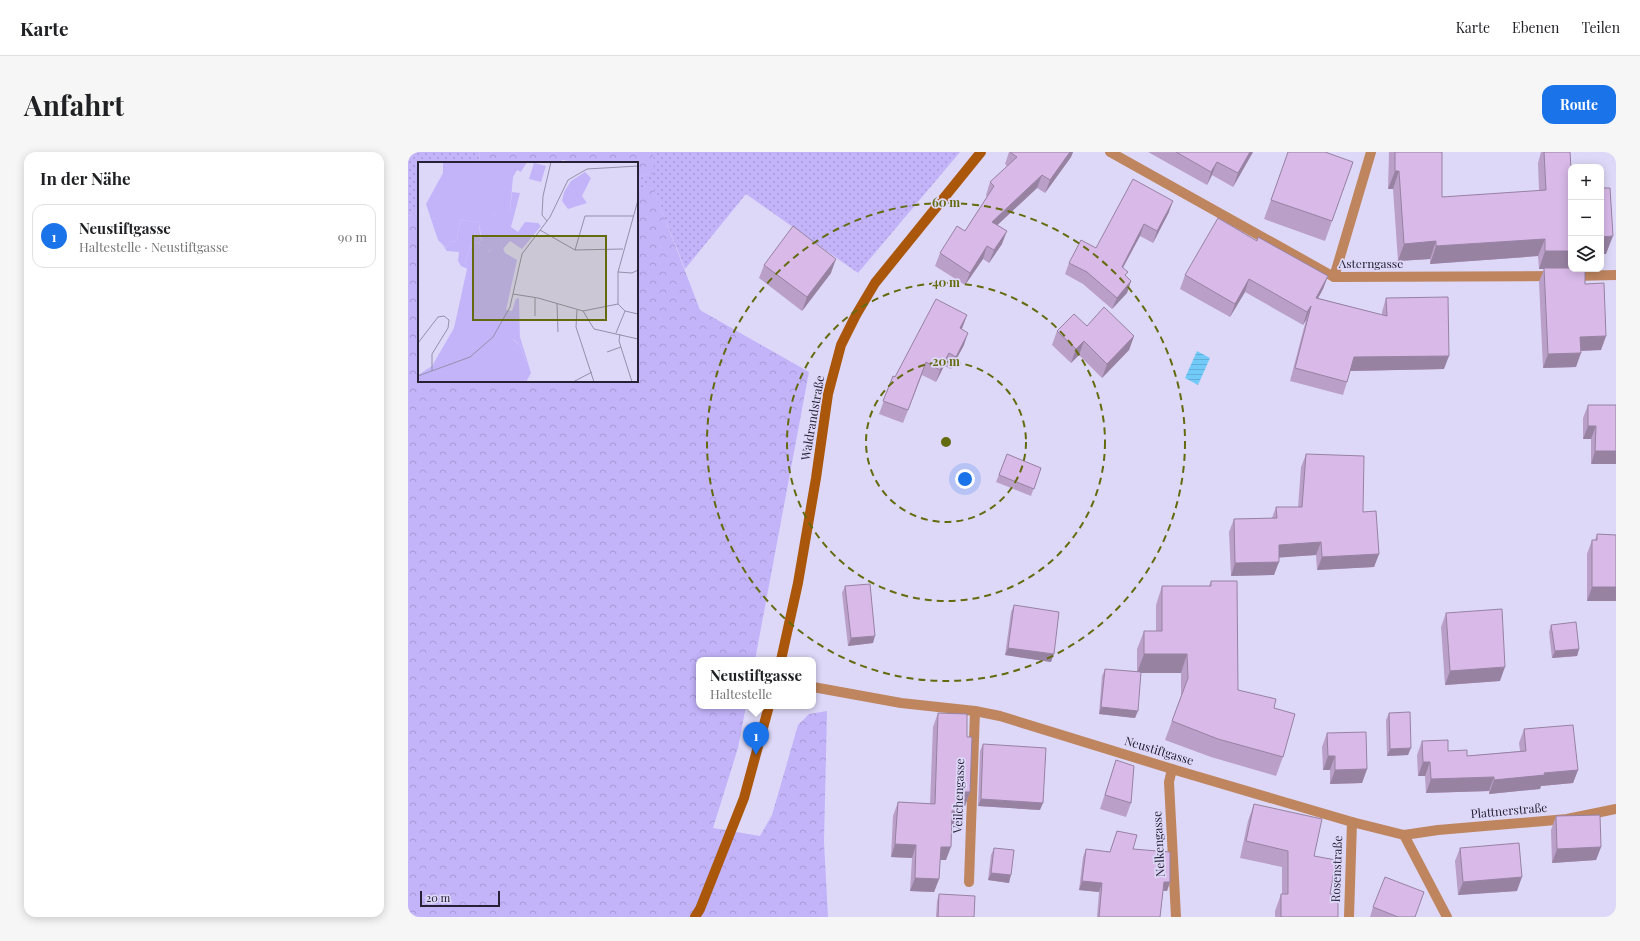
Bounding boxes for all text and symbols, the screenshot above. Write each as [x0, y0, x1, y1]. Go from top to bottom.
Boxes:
text: Karte [20, 15, 68, 41]
text: Karte [1456, 18, 1490, 37]
text: Ebenen [1512, 18, 1559, 37]
text: Teilen [1581, 18, 1620, 37]
button: Route [1542, 85, 1616, 124]
text: Anfahrt [24, 86, 124, 123]
inset map [418, 162, 638, 382]
map controls [1568, 164, 1604, 272]
button: + [1568, 164, 1604, 200]
text: In der Nähe [40, 167, 131, 189]
text: 60 m [932, 194, 960, 210]
button: − [1568, 200, 1604, 236]
text: Neustiftgasse [79, 218, 171, 238]
text: 1 [52, 228, 56, 245]
text: 90 m [338, 228, 367, 245]
button: layers [1568, 236, 1604, 272]
text: Haltestelle · Neustiftgasse [79, 238, 228, 255]
street label: Asterngasse [1338, 255, 1403, 271]
text: 40 m [932, 274, 960, 290]
text: 20 m [932, 353, 960, 369]
street label: Waldrandstraße [796, 374, 827, 463]
centre of rings [939, 435, 953, 449]
your location [955, 469, 975, 489]
popup [696, 657, 816, 709]
text: Neustiftgasse [710, 665, 802, 685]
text: Haltestelle [710, 685, 772, 702]
pin: 1 [743, 722, 769, 755]
street label: Neustiftgasse [1123, 732, 1196, 768]
street label: Veilchengasse [949, 758, 967, 835]
street label: Plattnerstraße [1470, 799, 1548, 821]
street label: Nelkengasse [1148, 811, 1168, 877]
street label: Rosenstraße [1327, 835, 1345, 903]
scale bar [420, 889, 500, 908]
text: 20 m [426, 890, 450, 905]

